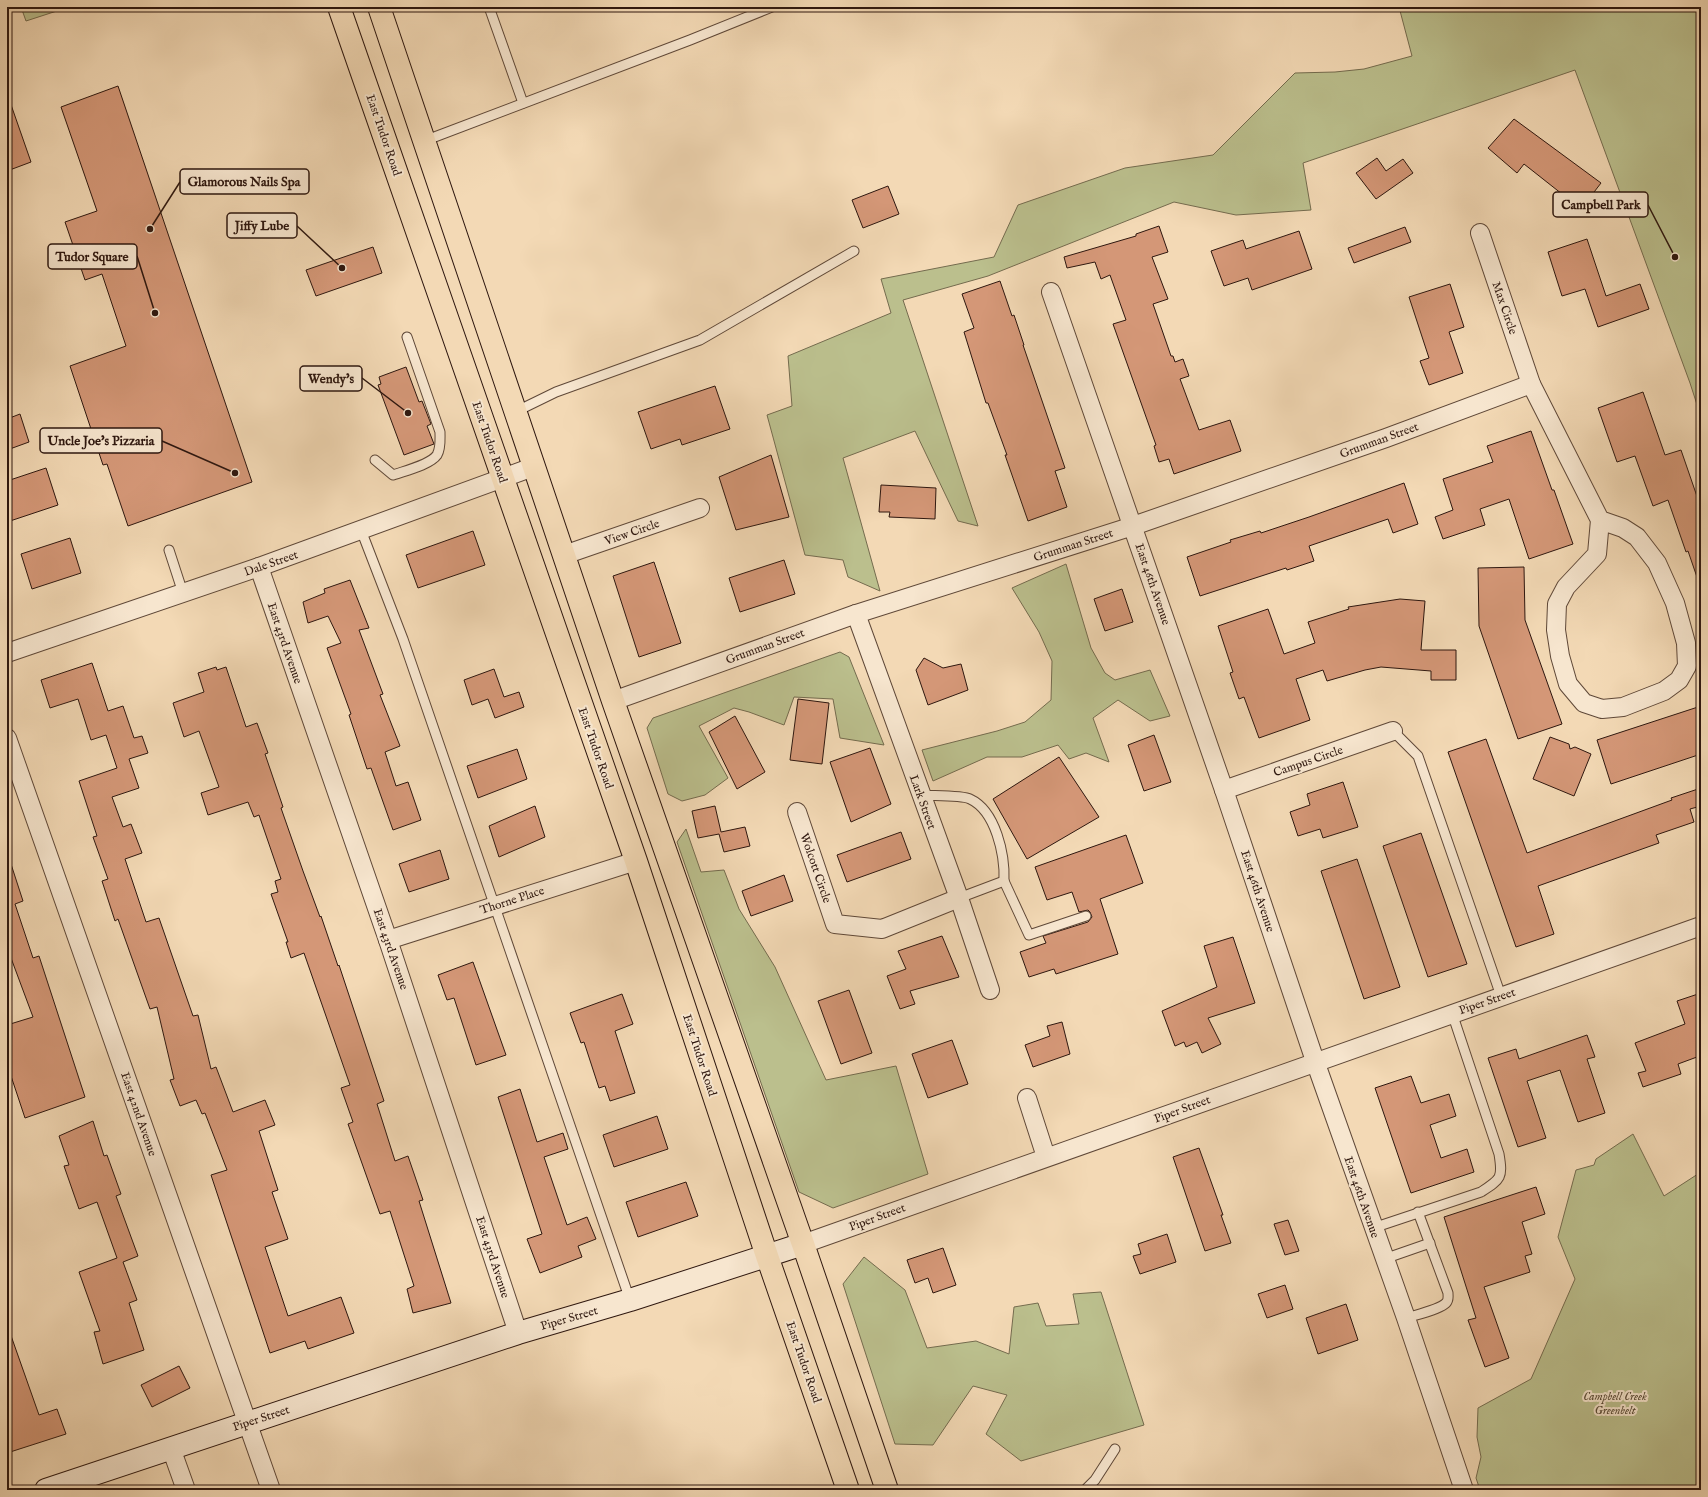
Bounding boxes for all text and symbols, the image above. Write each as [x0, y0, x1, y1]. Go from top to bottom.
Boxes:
street label: East Tudor Road [363, 92, 405, 179]
callout: Glamorous Nails Spa [180, 169, 309, 194]
text: Glamorous Nails Spa [188, 174, 301, 191]
callout: Campbell Park [1553, 192, 1648, 217]
text: Campbell Park [1561, 197, 1642, 214]
callout: Jiffy Lube [227, 213, 297, 238]
text: Jiffy Lube [233, 218, 289, 235]
callout: Tudor Square [48, 244, 137, 269]
text: Tudor Square [55, 249, 128, 266]
street label: Max Circle [1488, 280, 1521, 337]
callout: Wendy's [300, 366, 362, 391]
text: Wendy's [307, 371, 354, 388]
street label: East Tudor Road [469, 399, 511, 486]
street label: Grumman Street [1338, 419, 1421, 462]
callout: Uncle Joe's Pizzaria [40, 428, 162, 453]
text: Uncle Joe's Pizzaria [47, 433, 155, 450]
street label: View Circle [602, 516, 662, 549]
street label: Grumman Street [1032, 526, 1115, 565]
street label: East 46th Avenue [1132, 541, 1174, 627]
street label: Dale Street [242, 547, 300, 580]
street label: East 43rd Avenue [264, 601, 306, 686]
street label: Grumman Street [724, 625, 807, 668]
street label: East Tudor Road [575, 705, 617, 792]
street label: Campus Circle [1271, 742, 1346, 781]
street label: Lark Street [906, 773, 939, 831]
street label: Wolcott Circle [797, 831, 835, 906]
street label: East 46th Avenue [1237, 848, 1278, 934]
street label: Thorne Place [478, 883, 547, 918]
street label: East 43rd Avenue [370, 907, 412, 992]
street label: Piper Street [1457, 985, 1518, 1019]
street label: East Tudor Road [679, 1012, 720, 1099]
street label: East 42nd Avenue [117, 1070, 160, 1159]
street label: Piper Street [1152, 1092, 1213, 1128]
street label: East 46th Avenue [1341, 1154, 1383, 1240]
street label: Piper Street [847, 1200, 908, 1236]
street label: East 43rd Avenue [472, 1214, 513, 1300]
street label: Piper Street [539, 1303, 600, 1335]
street label: East Tudor Road [783, 1319, 825, 1406]
park label: Campbell Creek Greenbelt [1583, 1389, 1647, 1418]
street label: Piper Street [231, 1402, 292, 1436]

